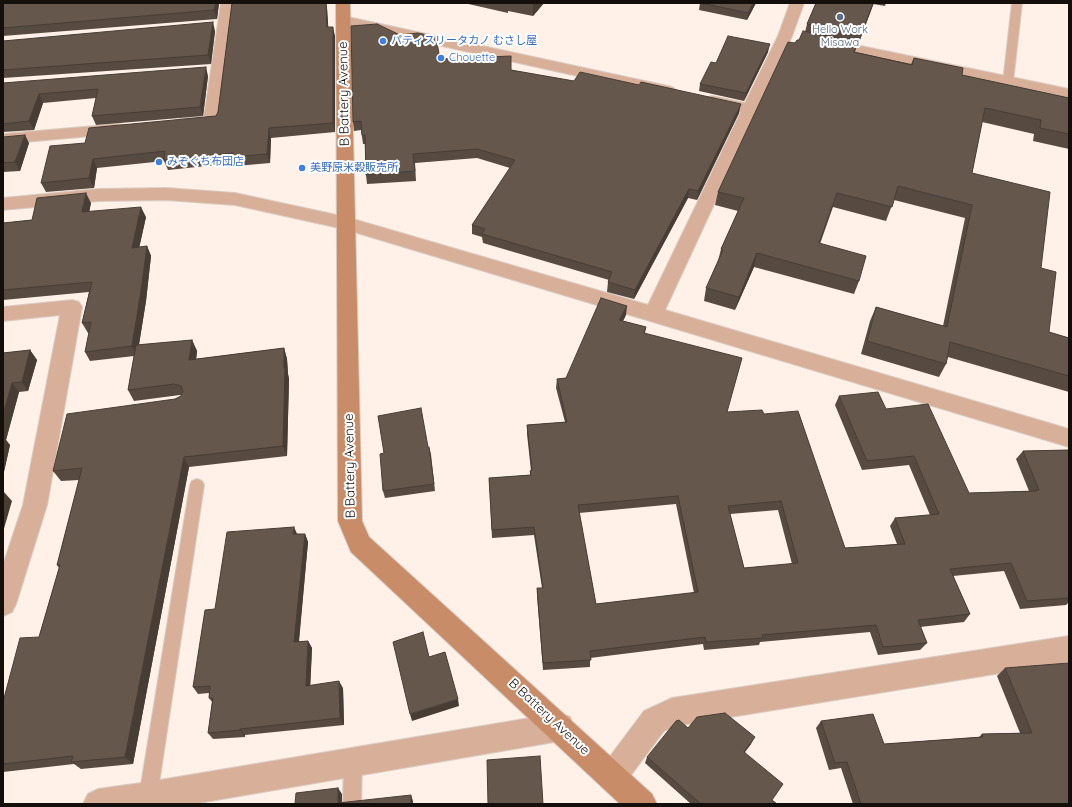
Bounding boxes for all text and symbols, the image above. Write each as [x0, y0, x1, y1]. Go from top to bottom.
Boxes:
marker: Hello Work Misawa [835, 12, 845, 22]
place label: Hello Work Misawa [812, 23, 868, 49]
place label: パティスリータカノ むさし屋 [391, 34, 537, 48]
marker: パティスリータカノ むさし屋 [378, 36, 388, 46]
street label: B Battery Avenue [335, 41, 353, 147]
place label: Chouette [449, 51, 495, 65]
marker: Chouette [436, 53, 446, 63]
place label: みぞぐち布団店 [167, 155, 244, 169]
marker: みぞぐち布団店 [154, 157, 164, 167]
place label: 美野原米穀販売所 [310, 161, 398, 175]
marker: 美野原米穀販売所 [297, 163, 307, 173]
street label: B Battery Avenue [341, 413, 359, 519]
street label: B Battery Avenue [505, 676, 593, 758]

